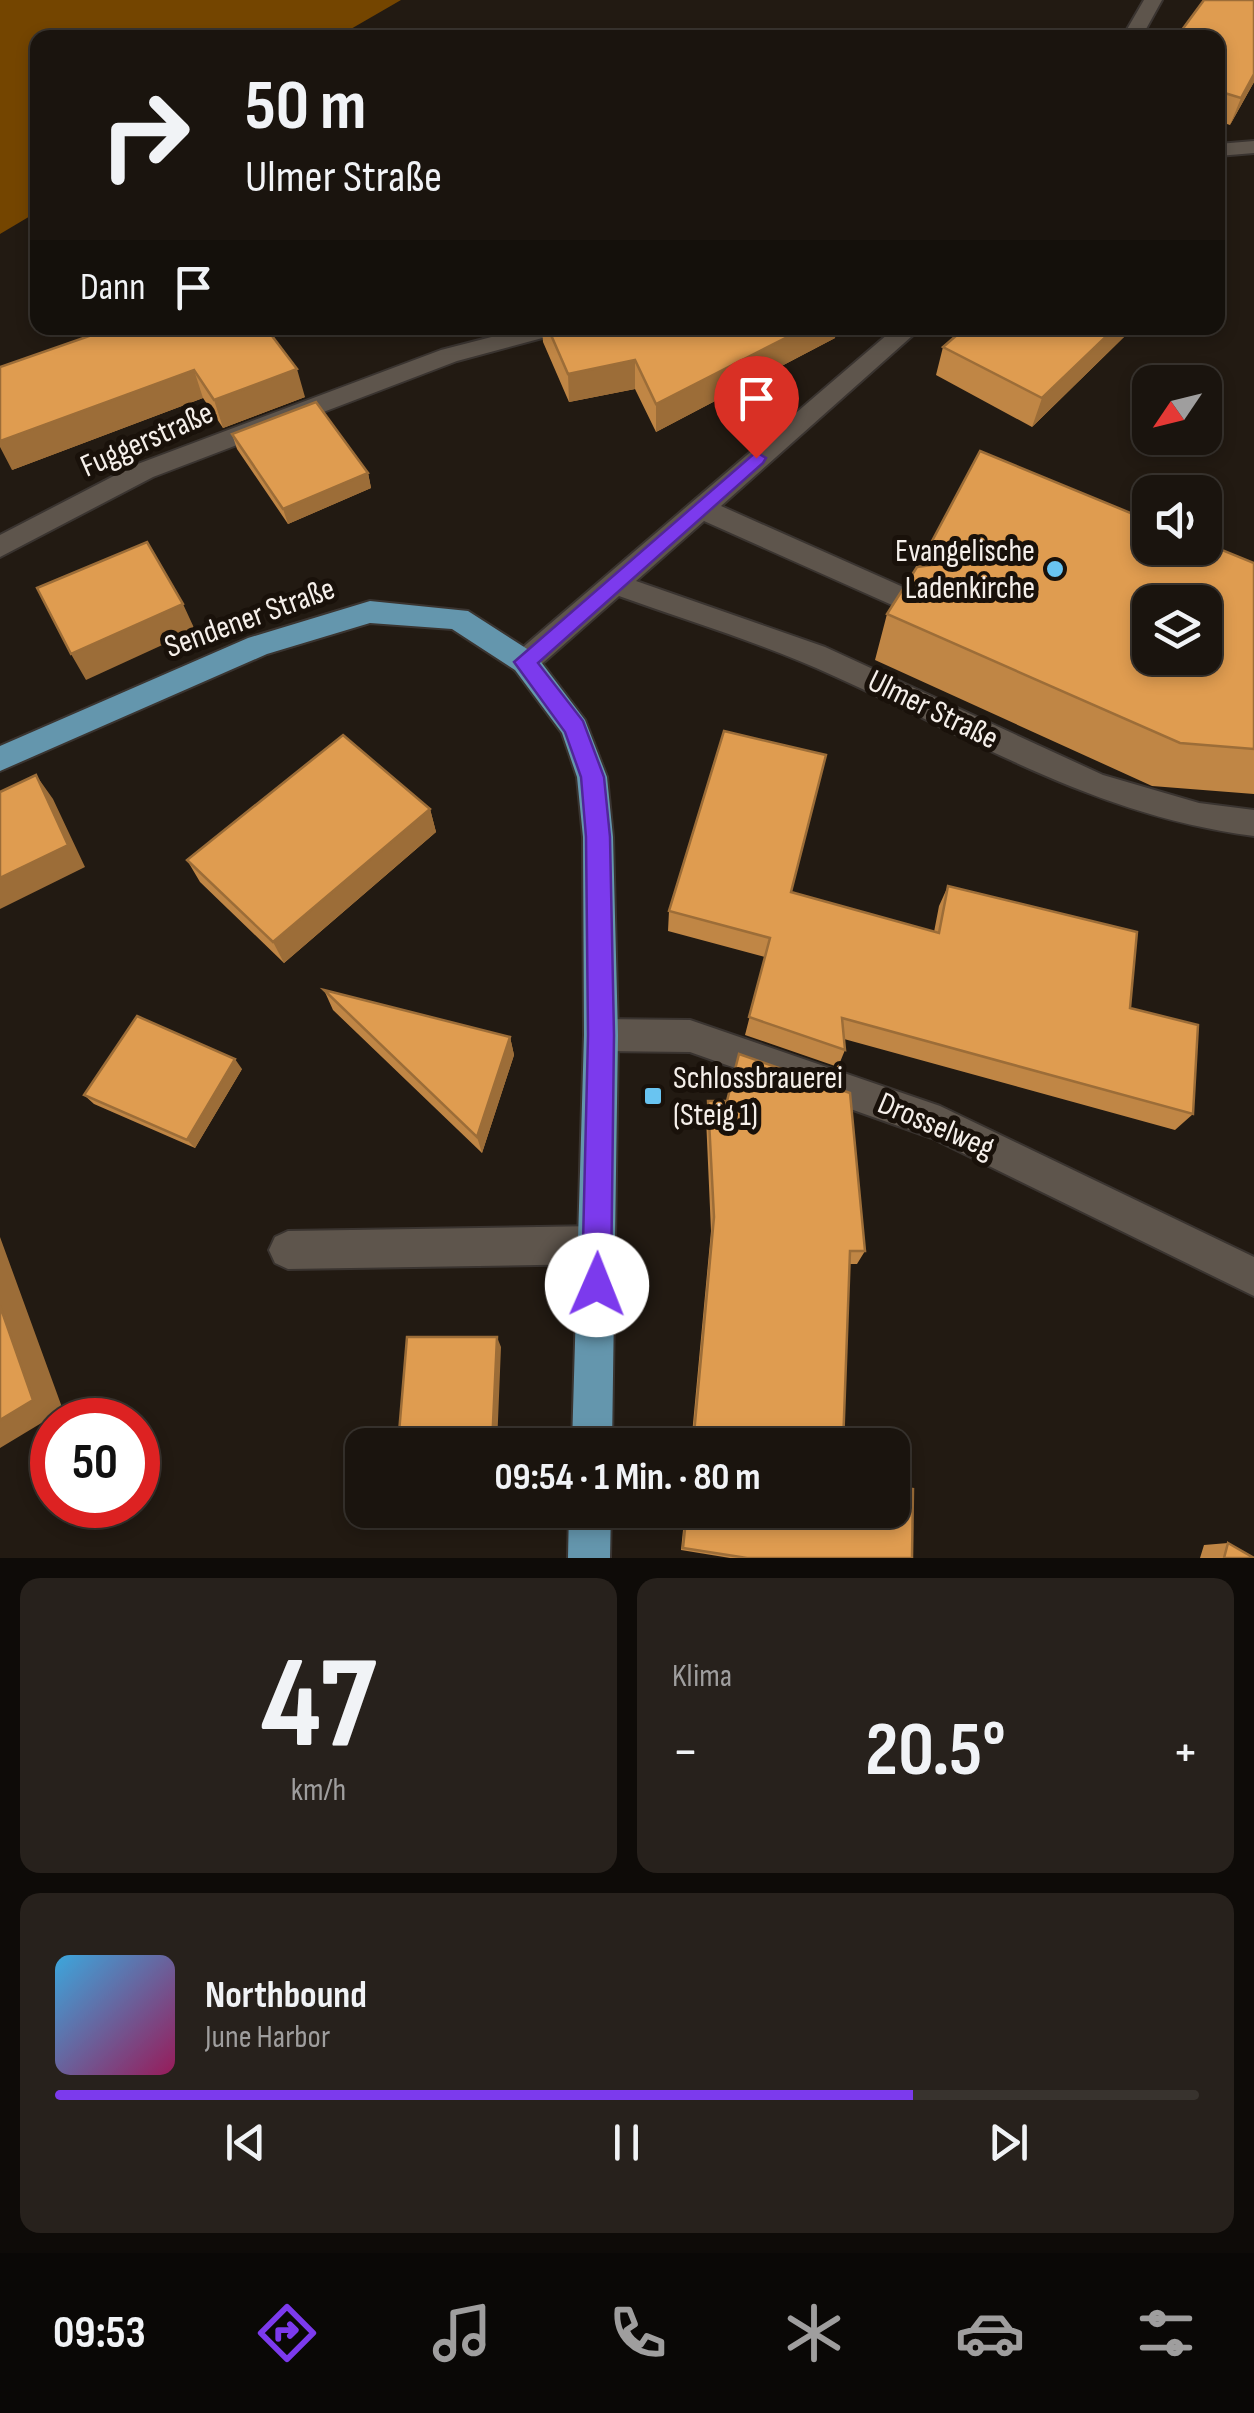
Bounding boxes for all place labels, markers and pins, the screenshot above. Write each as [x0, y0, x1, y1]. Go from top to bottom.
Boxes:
pin [714, 356, 799, 459]
place label: Evangelische Ladenkirche [895, 532, 1035, 608]
marker: Evangelische Ladenkirche [1044, 558, 1066, 580]
place label: Schlossbrauerei (Steig 1) [673, 1059, 843, 1135]
marker: Schlossbrauerei (Steig 1) [642, 1085, 664, 1107]

